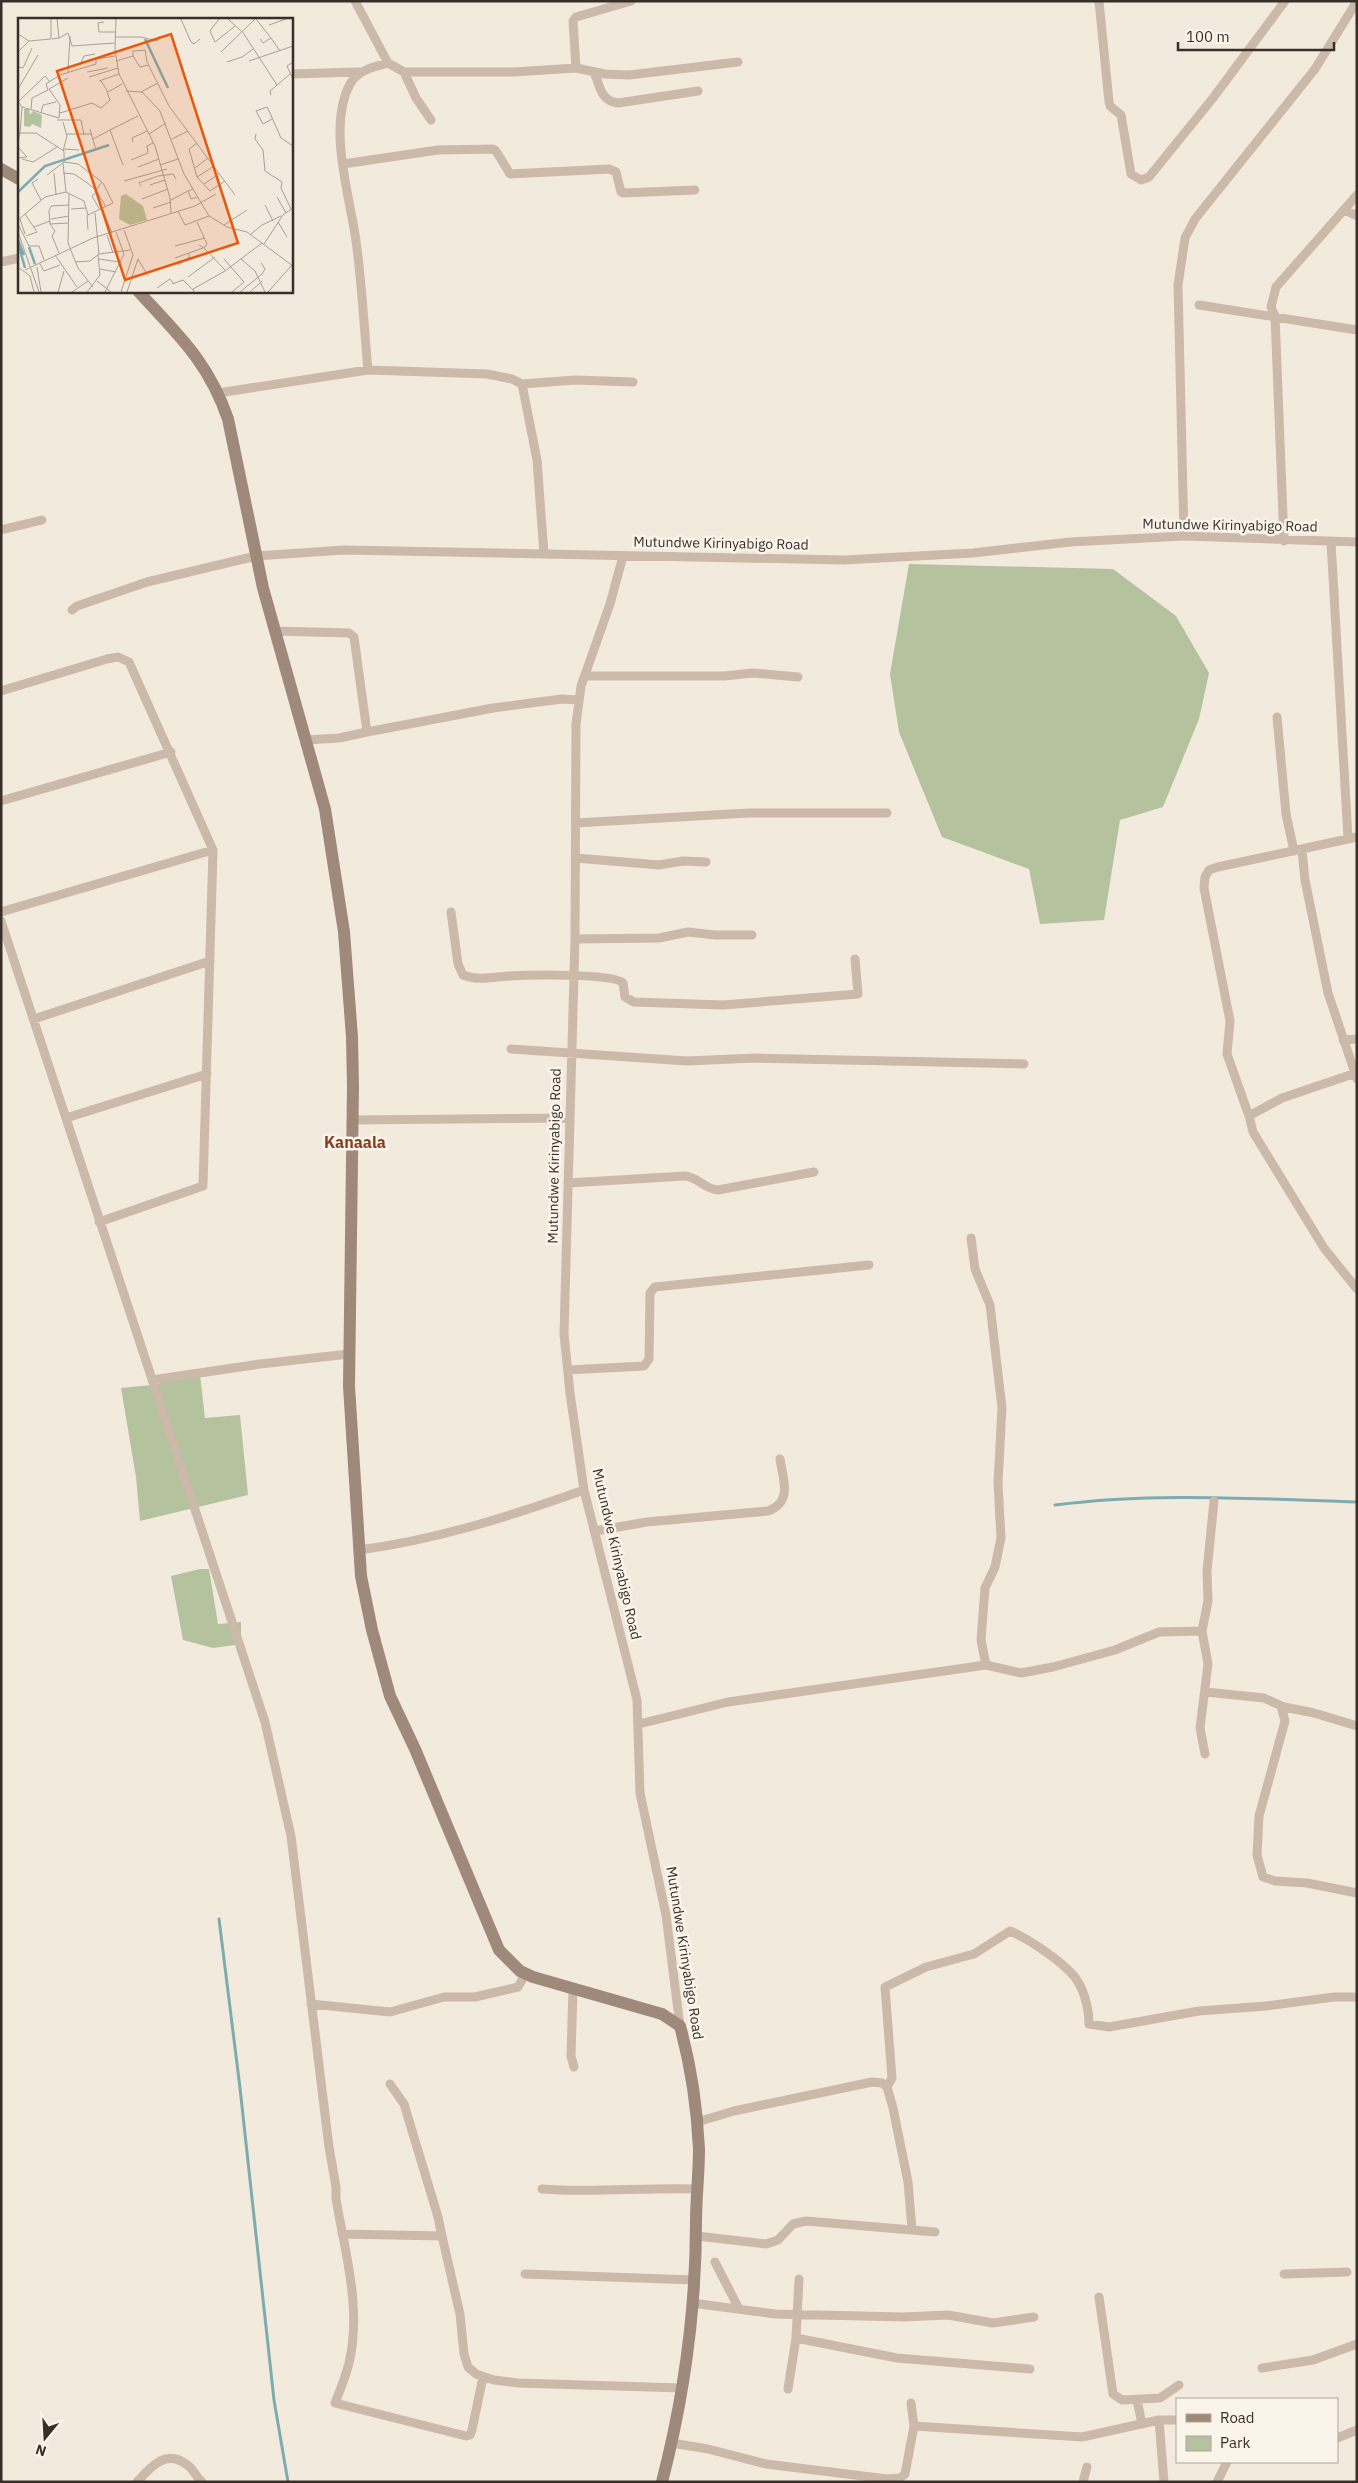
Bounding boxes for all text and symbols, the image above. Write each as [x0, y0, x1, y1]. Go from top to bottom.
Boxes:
inset map [18, 18, 292, 292]
scale bar [1178, 20, 1334, 52]
text: 100 m [1186, 27, 1230, 46]
street label: Mutundwe Kirinyabigo Road [1142, 514, 1318, 536]
street label: Mutundwe Kirinyabigo Road [633, 532, 809, 554]
street label: Mutundwe Kirinyabigo Road [543, 1068, 565, 1244]
district label: Kanaala [324, 1132, 386, 1152]
street label: Mutundwe Kirinyabigo Road [589, 1467, 645, 1641]
street label: Mutundwe Kirinyabigo Road [662, 1865, 708, 2041]
legend [1176, 2398, 1338, 2463]
text: Road [1220, 2408, 1255, 2427]
north arrow [20, 2413, 70, 2463]
text: Park [1220, 2433, 1250, 2452]
text: N [33, 2440, 49, 2460]

